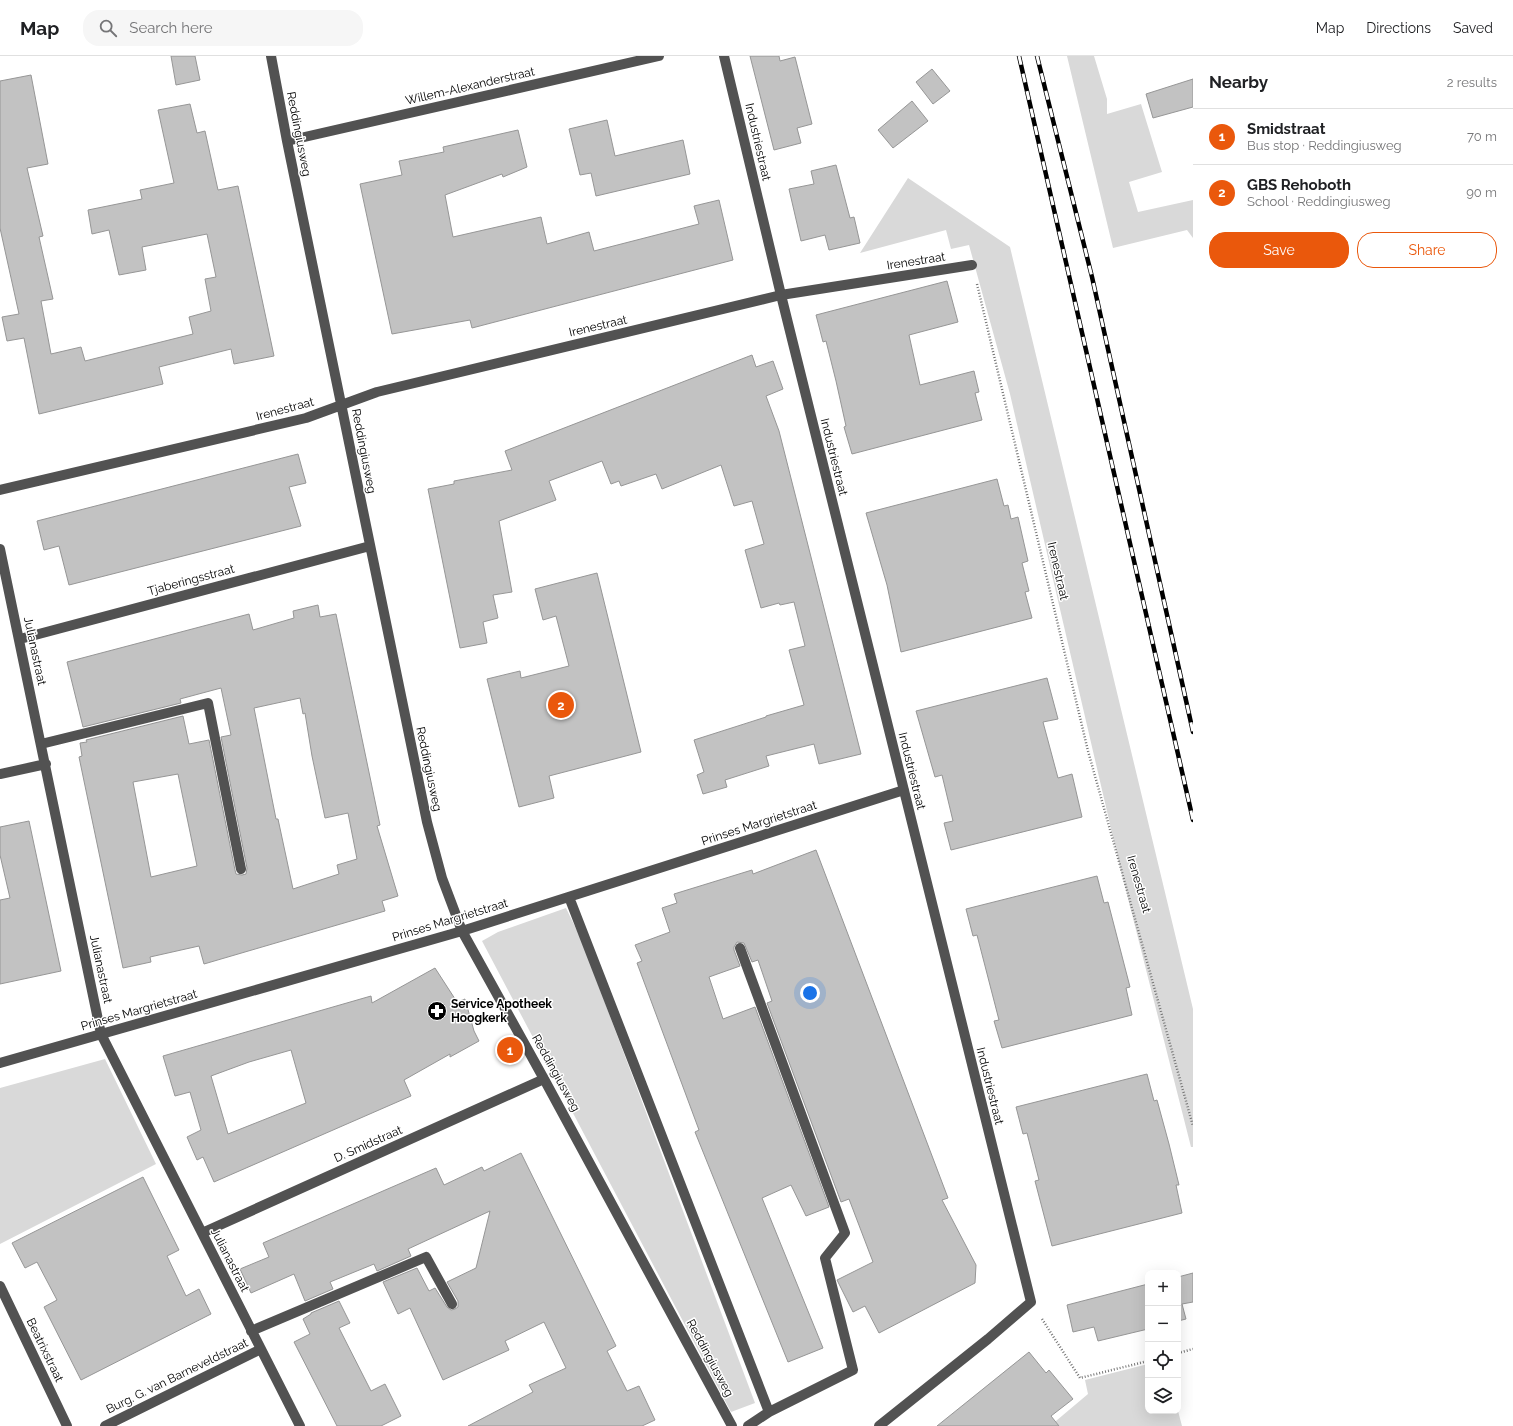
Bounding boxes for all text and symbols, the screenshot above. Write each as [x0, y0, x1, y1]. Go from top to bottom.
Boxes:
search box [83, 10, 363, 46]
text: Map [20, 17, 59, 39]
icon: search [97, 17, 119, 39]
text: Search here [129, 19, 213, 37]
text: Map [1316, 20, 1344, 36]
text: Directions [1366, 20, 1431, 36]
text: Saved [1453, 20, 1493, 36]
street label: Willem-Alexanderstraat [404, 64, 536, 108]
text: Nearby [1209, 72, 1268, 92]
text: 2 results [1447, 75, 1497, 90]
street label: Reddingiusweg [284, 90, 314, 178]
street label: Industriestraat [742, 102, 774, 182]
text: Smidstraat [1247, 120, 1325, 138]
text: 1 [1219, 129, 1225, 144]
text: 70 m [1467, 129, 1497, 144]
text: Bus stop · Reddingiusweg [1247, 138, 1402, 153]
text: GBS Rehoboth [1247, 176, 1351, 194]
text: 2 [1218, 185, 1226, 200]
text: 90 m [1466, 185, 1497, 200]
text: School · Reddingiusweg [1247, 194, 1391, 209]
button: Save [1209, 232, 1349, 268]
button: Share [1357, 232, 1497, 268]
street label: Irenestraat [886, 249, 946, 273]
street label: Irenestraat [568, 313, 628, 339]
street label: Irenestraat [255, 395, 315, 423]
street label: Reddingiusweg [349, 407, 379, 495]
street label: Industriestraat [818, 417, 850, 497]
street label: Irenestraat [1045, 541, 1071, 601]
street label: Tjaberingsstraat [146, 562, 236, 598]
street label: Julianastraat [21, 615, 49, 687]
pin: 2 [548, 690, 574, 720]
street label: Reddingiusweg [413, 725, 445, 813]
street label: Industriestraat [896, 731, 928, 811]
street label: Prinses Margrietstraat [700, 798, 818, 848]
street label: Irenestraat [1124, 854, 1154, 914]
street label: Prinses Margrietstraat [390, 896, 510, 944]
street label: Julianastraat [87, 933, 115, 1005]
your location [800, 983, 820, 1003]
street label: Prinses Margrietstraat [79, 987, 199, 1033]
place label: Service Apotheek Hoogkerk [451, 997, 552, 1025]
pharmacy icon: Service Apotheek Hoogkerk [426, 1000, 448, 1022]
street label: Reddingiusweg [529, 1032, 583, 1114]
pin: 1 [497, 1035, 523, 1065]
street label: Industriestraat [974, 1046, 1006, 1126]
street label: D. Smidstraat [332, 1123, 404, 1165]
street label: Julianastraat [208, 1226, 252, 1294]
map controls [1145, 1270, 1181, 1414]
button: + [1145, 1270, 1181, 1306]
button: − [1145, 1306, 1181, 1342]
street label: Beatrixstraat [23, 1316, 67, 1384]
street label: Reddingiusweg [684, 1317, 736, 1399]
street label: Burg. G. van Barneveldstraat [104, 1336, 250, 1416]
button: locate [1145, 1342, 1181, 1378]
button: layers [1145, 1378, 1181, 1414]

